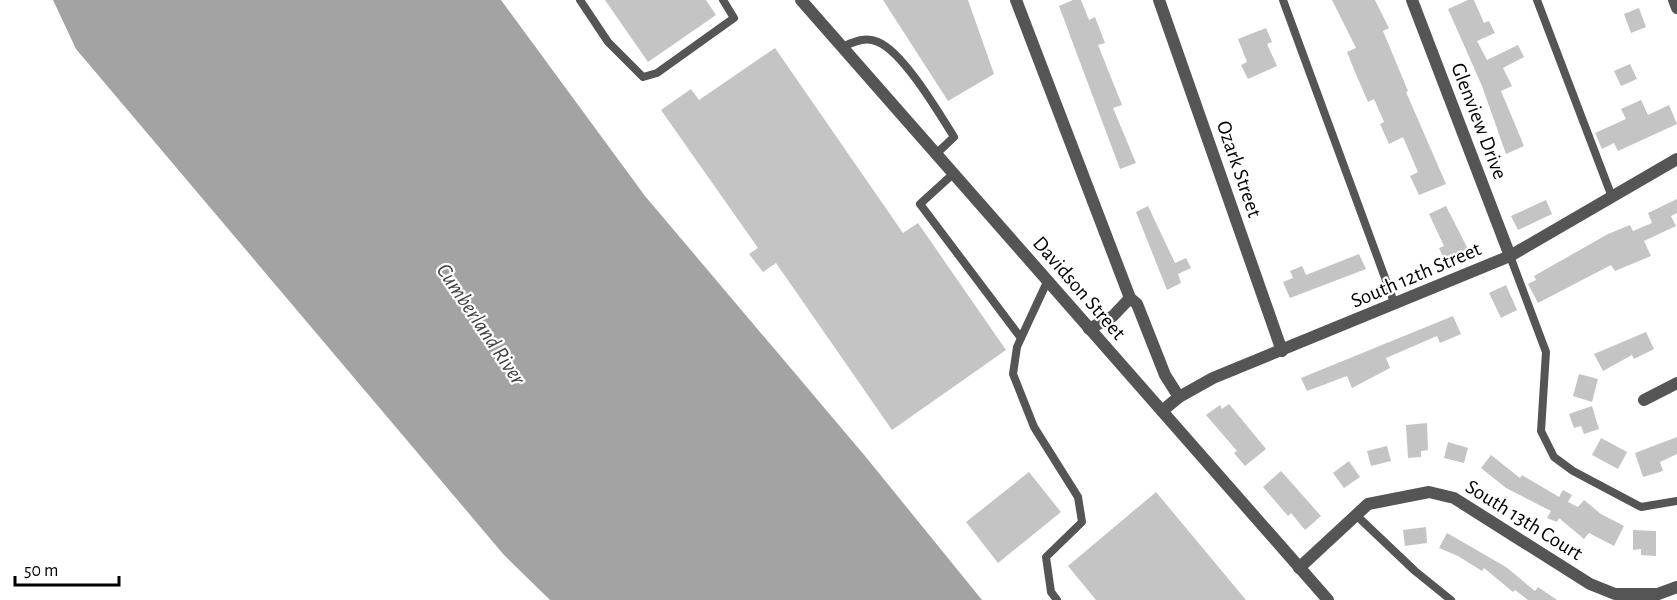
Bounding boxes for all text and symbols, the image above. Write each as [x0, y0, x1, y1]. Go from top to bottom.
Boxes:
street label: Glenview Drive [1447, 60, 1511, 182]
street label: Ozark Street [1213, 118, 1265, 220]
street label: Davidson Street [1029, 232, 1130, 344]
street label: South 12th Street [1348, 238, 1484, 312]
water label: Cumberland River [432, 259, 530, 389]
street label: South 13th Court [1462, 476, 1586, 564]
scale bar [15, 549, 118, 587]
text: 50 m [24, 562, 58, 580]

